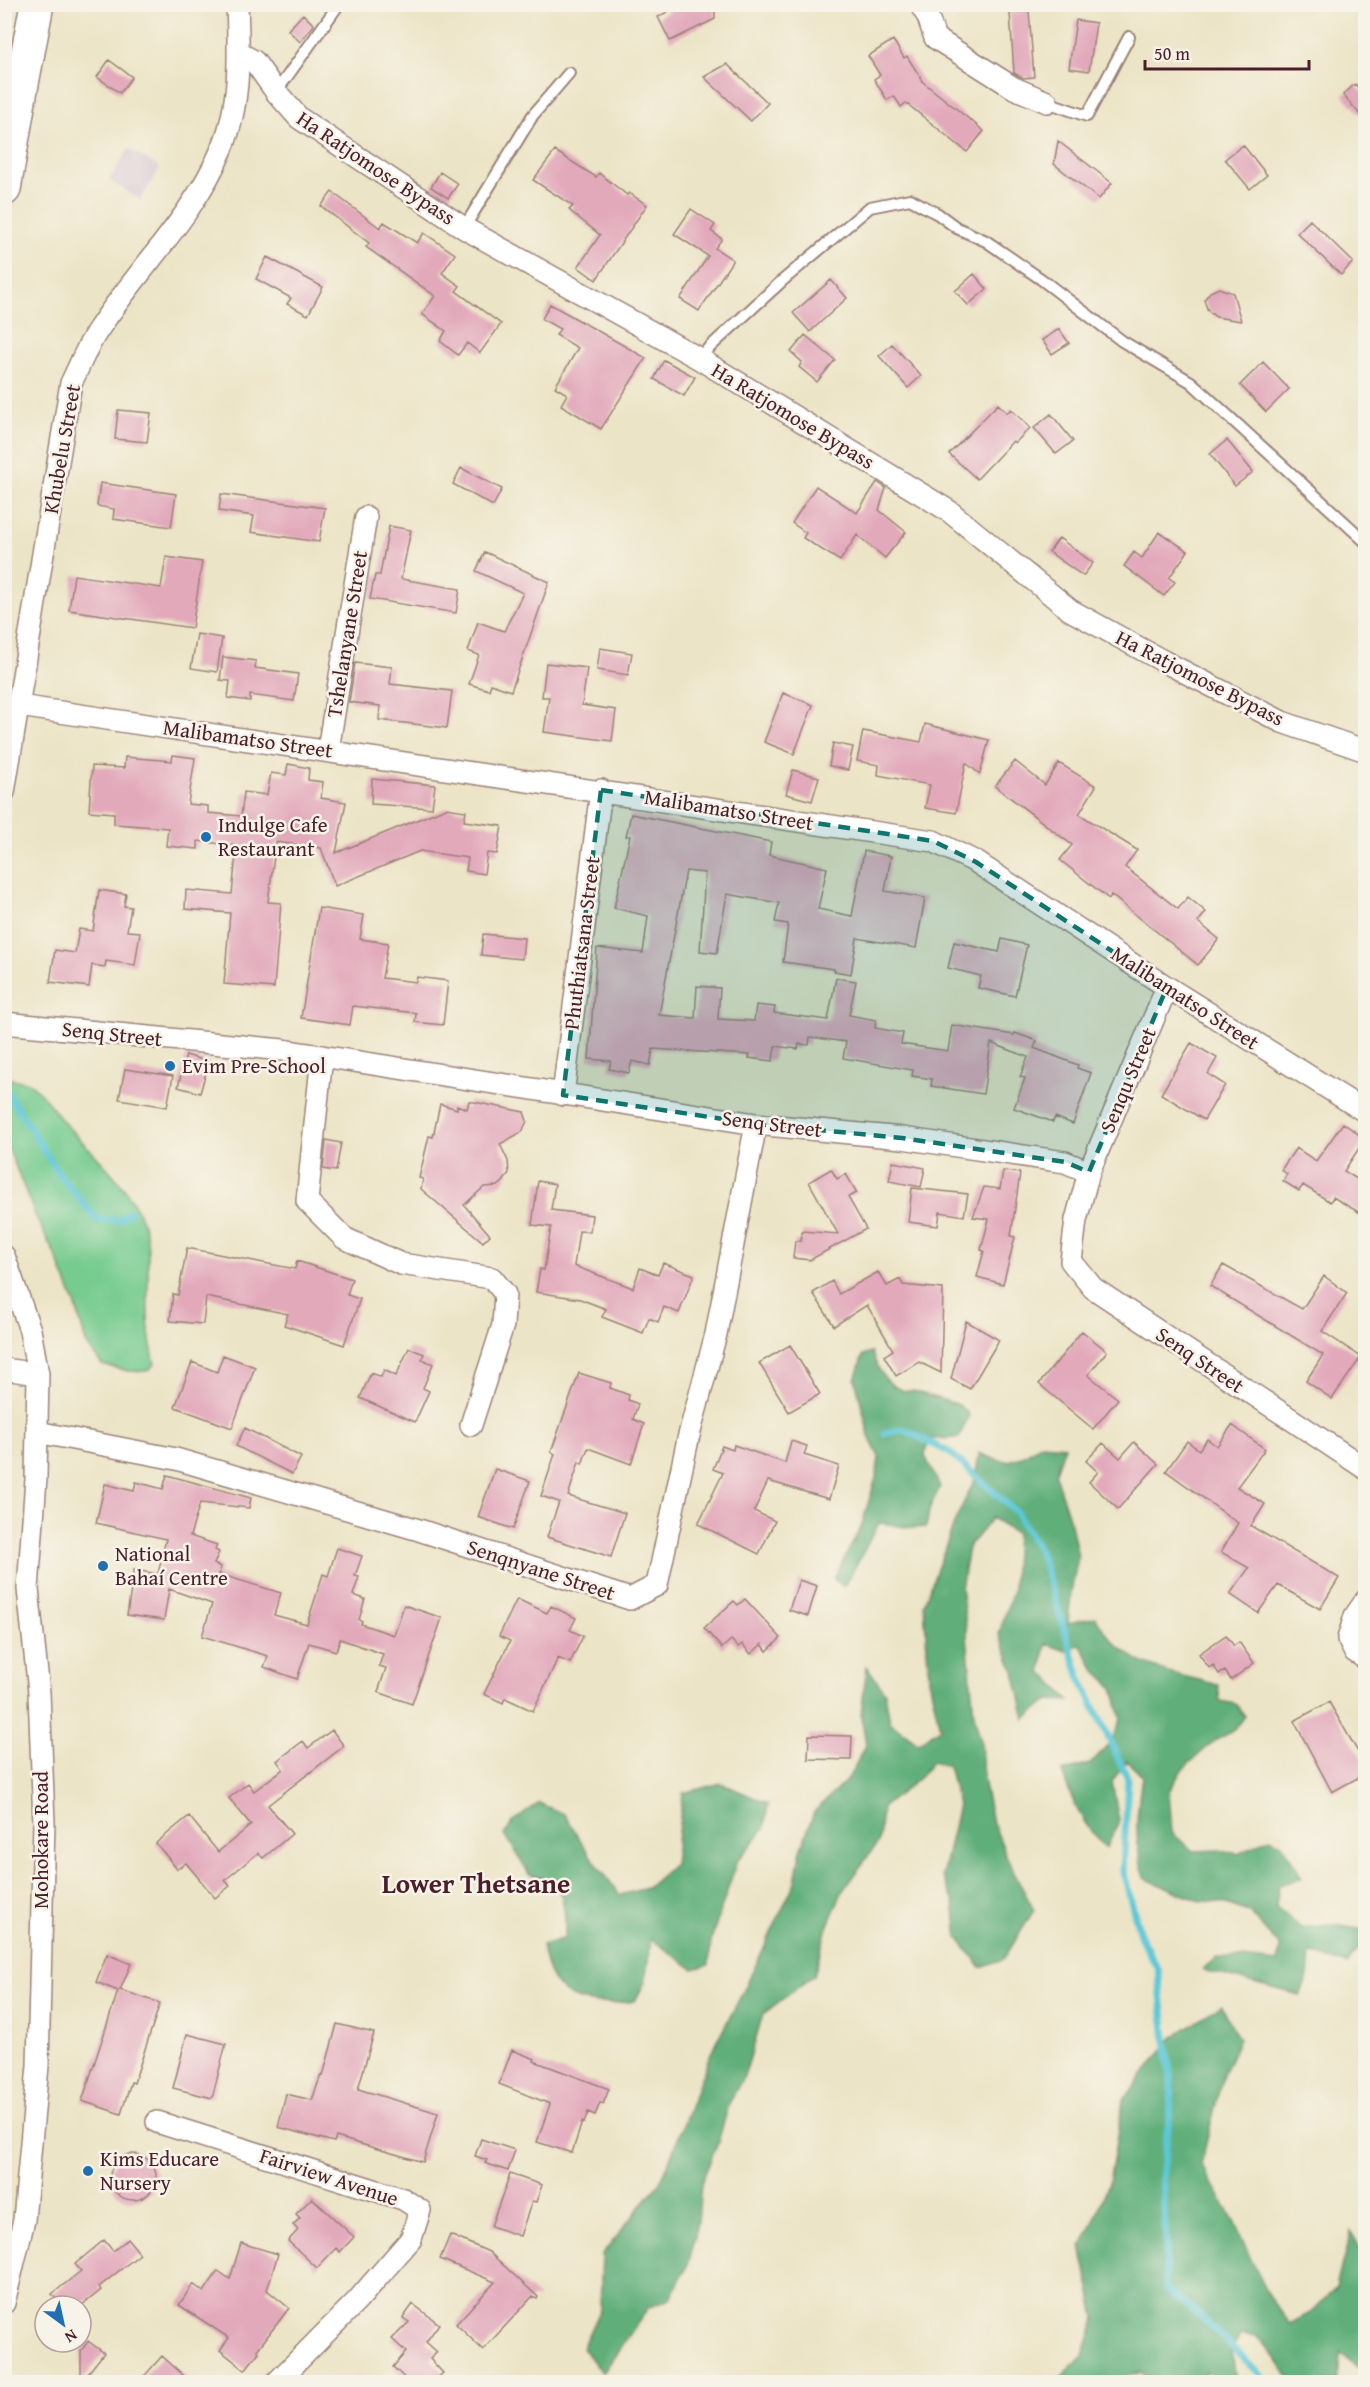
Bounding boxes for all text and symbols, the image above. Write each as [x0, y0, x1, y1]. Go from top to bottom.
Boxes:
scale bar [1145, 33, 1308, 71]
text: 50 m [1154, 40, 1190, 67]
street label: Ha Ratjomose Bypass [291, 103, 462, 232]
street label: Ha Ratjomose Bypass [706, 355, 881, 477]
street label: Khubelu Street [35, 381, 88, 516]
street label: Tshelanyane Street [318, 548, 375, 720]
street label: Ha Ratjomose Bypass [1111, 622, 1290, 733]
street label: Malibamatso Street [161, 711, 335, 766]
street label: Malibamatso Street [642, 781, 817, 838]
place label: Indulge Cafe Restaurant [218, 809, 328, 864]
marker: Indulge Cafe Restaurant [199, 830, 213, 844]
street label: Phuthiatsana Street [555, 854, 608, 1031]
street label: Malibamatso Street [1105, 938, 1266, 1057]
street label: Senq Street [60, 1013, 164, 1054]
street label: Senqu Street [1091, 1022, 1164, 1137]
place label: Evim Pre-School [182, 1050, 326, 1081]
marker: Evim Pre-School [163, 1059, 177, 1073]
street label: Senq Street [720, 1102, 825, 1145]
street label: Senq Street [1150, 1319, 1251, 1401]
street label: Senqnyane Street [463, 1531, 620, 1608]
place label: National Bahaí Centre [115, 1538, 228, 1593]
marker: National Bahaí Centre [96, 1559, 110, 1573]
street label: Mohokare Road [25, 1770, 56, 1909]
district label: Lower Thetsane [382, 1863, 570, 1903]
street label: Fairview Avenue [256, 2140, 403, 2214]
place label: Kims Educare Nursery [100, 2143, 219, 2198]
marker: Kims Educare Nursery [81, 2164, 95, 2178]
north arrow [33, 2294, 93, 2354]
text: N [60, 2324, 82, 2350]

